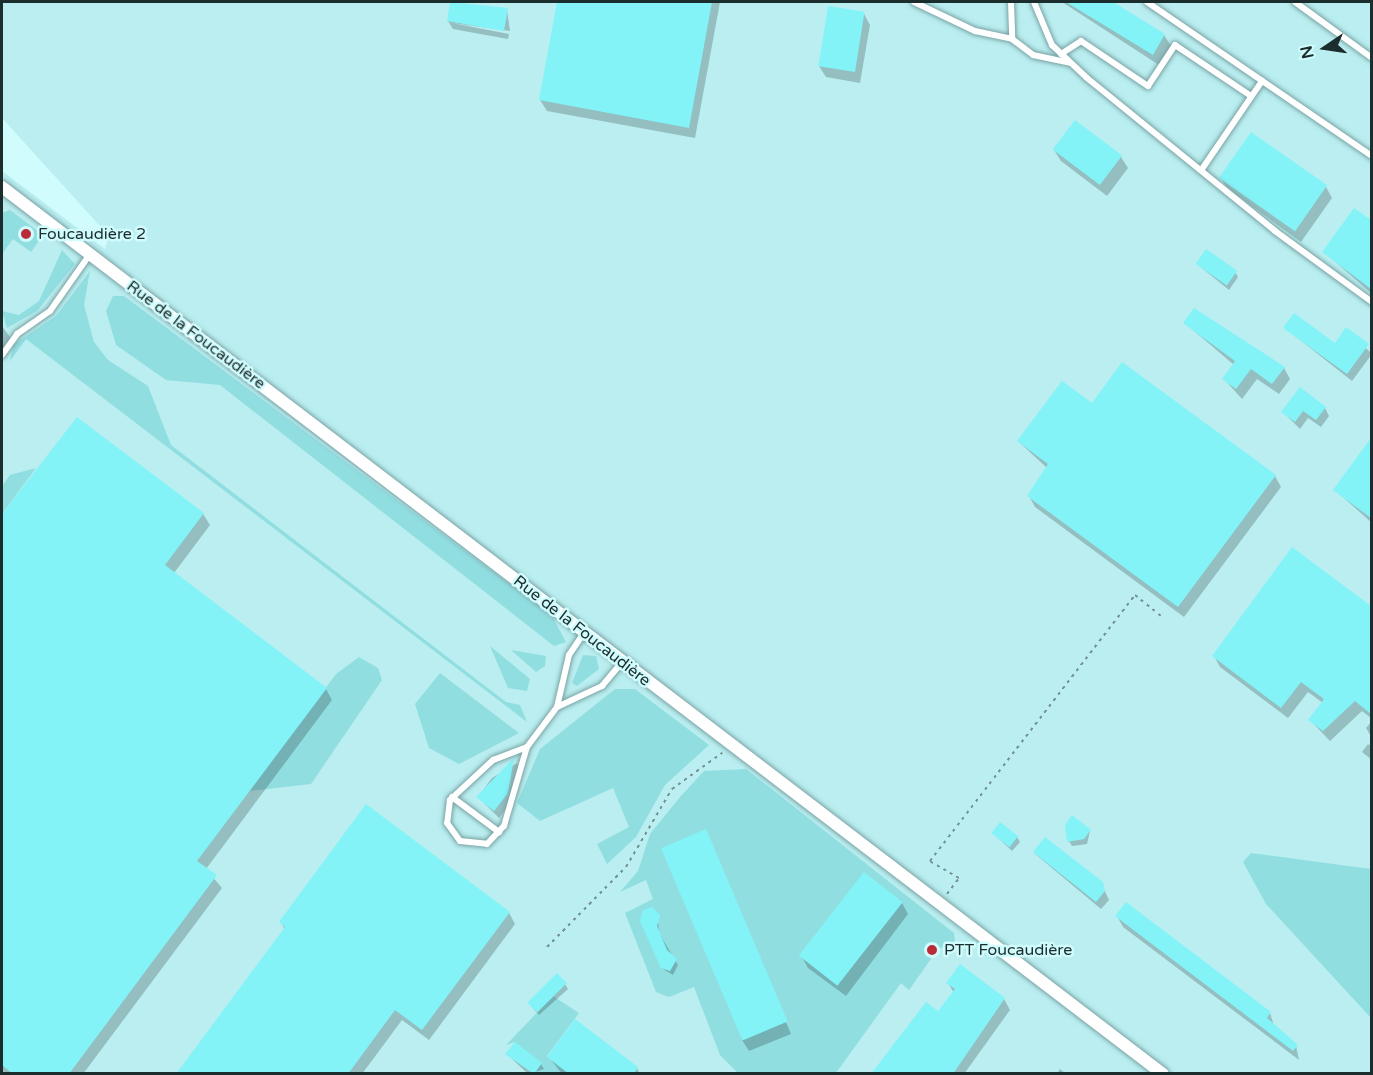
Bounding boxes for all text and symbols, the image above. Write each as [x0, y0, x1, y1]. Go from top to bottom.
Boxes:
north arrow [1295, 18, 1355, 78]
text: N [1296, 44, 1319, 61]
place label: Foucaudière 2 [38, 224, 146, 244]
marker: Foucaudière 2 [19, 227, 33, 241]
street label: Rue de la Foucaudière [123, 277, 269, 393]
street label: Rue de la Foucaudière [510, 572, 654, 690]
place label: PTT Foucaudière [944, 940, 1072, 960]
marker: PTT Foucaudière [925, 943, 939, 957]

